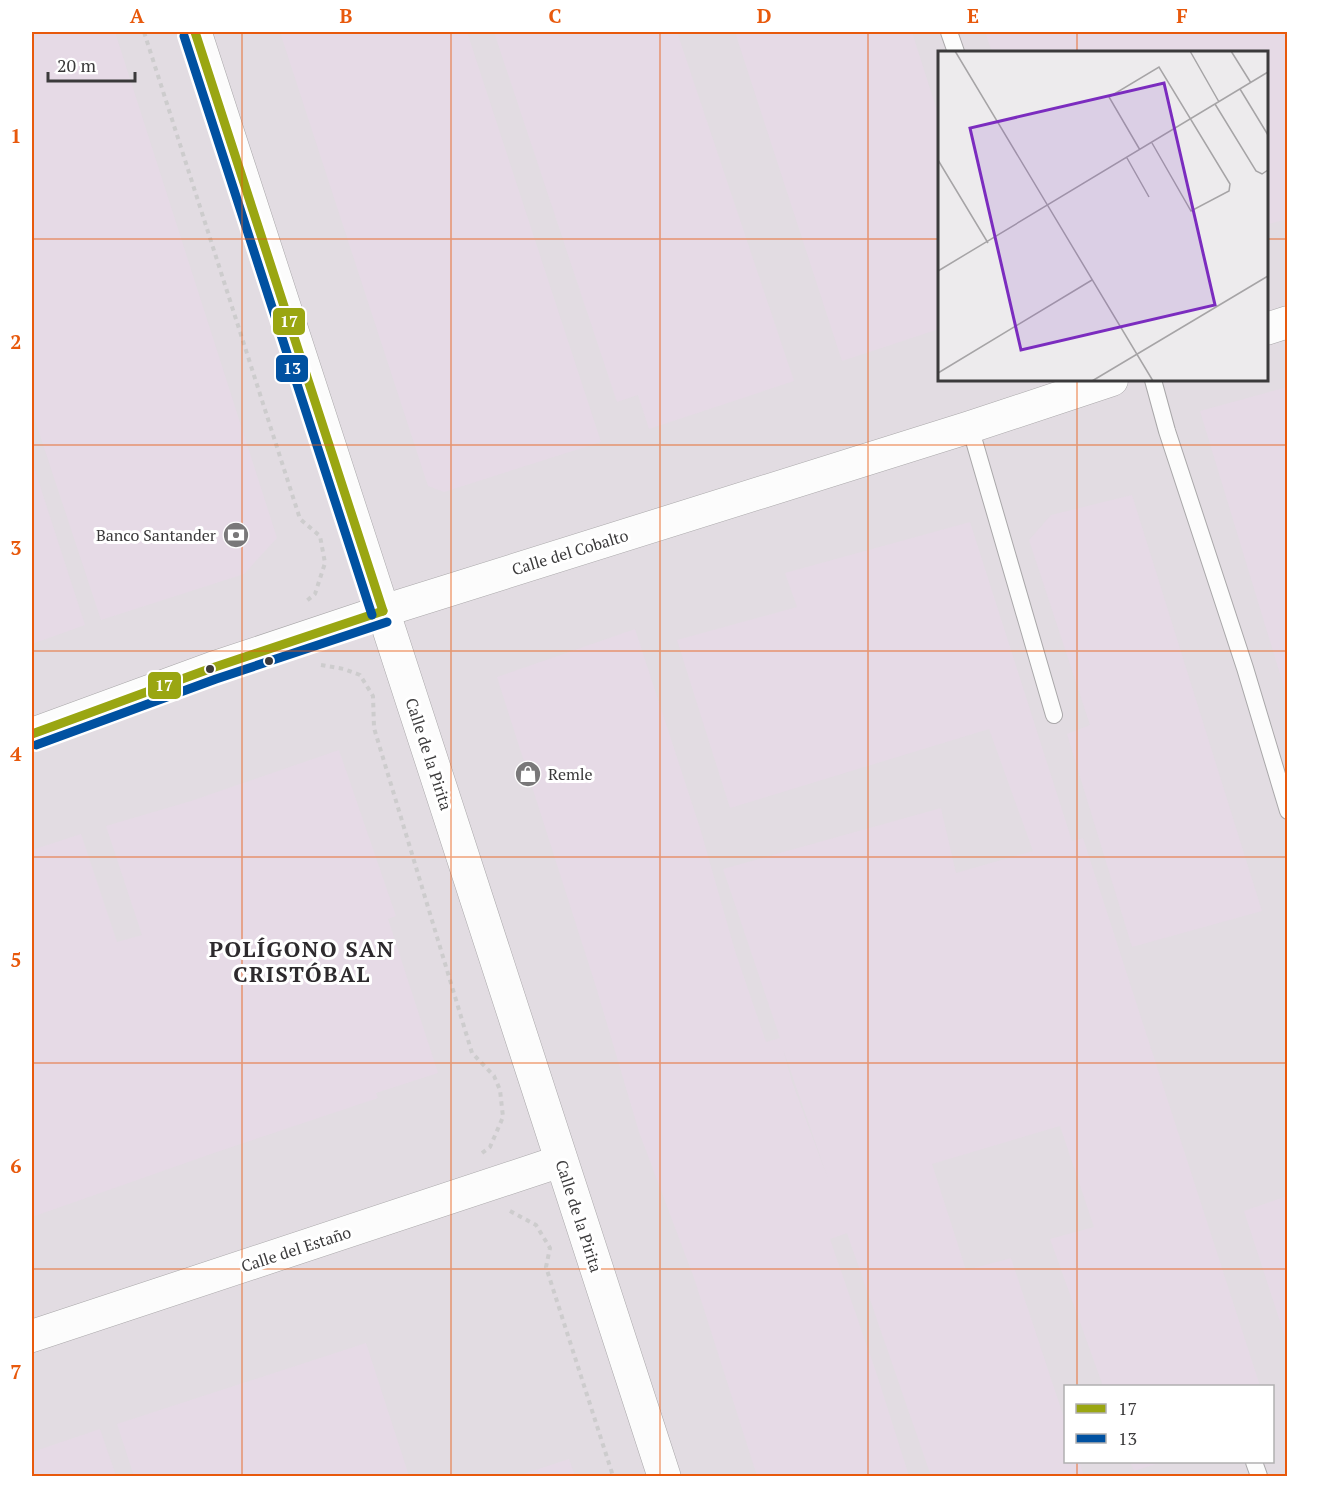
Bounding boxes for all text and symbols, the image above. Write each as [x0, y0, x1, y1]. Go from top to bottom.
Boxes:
text: A [130, 2, 145, 29]
text: B [340, 2, 353, 29]
text: C [548, 2, 562, 29]
text: D [757, 2, 771, 29]
text: E [967, 2, 979, 29]
text: F [1176, 2, 1188, 29]
scale bar [48, 45, 135, 83]
inset map [938, 51, 1268, 381]
text: 20 m [57, 53, 97, 77]
text: 1 [10, 122, 22, 149]
line badge: 17 [272, 307, 306, 336]
text: 17 [280, 310, 298, 332]
text: 2 [10, 328, 22, 355]
line badge: 13 [275, 354, 309, 383]
text: 13 [283, 357, 301, 379]
bank icon: Banco Santander [221, 520, 251, 550]
place label: Banco Santander [96, 524, 217, 546]
street label: Calle del Cobalto [509, 524, 631, 580]
text: 3 [10, 534, 22, 561]
unlabelled marker [263, 655, 275, 667]
unlabelled marker [204, 663, 216, 675]
line badge: 17 [147, 671, 182, 700]
text: 17 [155, 674, 173, 696]
street label: Calle de la Pirita [400, 695, 458, 813]
text: 4 [10, 740, 22, 767]
shop icon: Remle [513, 759, 543, 789]
place label: Remle [548, 763, 593, 785]
district label: POLÍGONO SAN CRISTÓBAL [209, 934, 395, 988]
text: 5 [10, 946, 22, 973]
text: 6 [10, 1152, 22, 1179]
street label: Calle de la Pirita [550, 1157, 608, 1275]
street label: Calle del Estaño [238, 1221, 354, 1277]
text: 7 [10, 1358, 22, 1385]
legend [1064, 1385, 1274, 1463]
text: 17 [1118, 1396, 1137, 1420]
text: 13 [1118, 1426, 1137, 1450]

